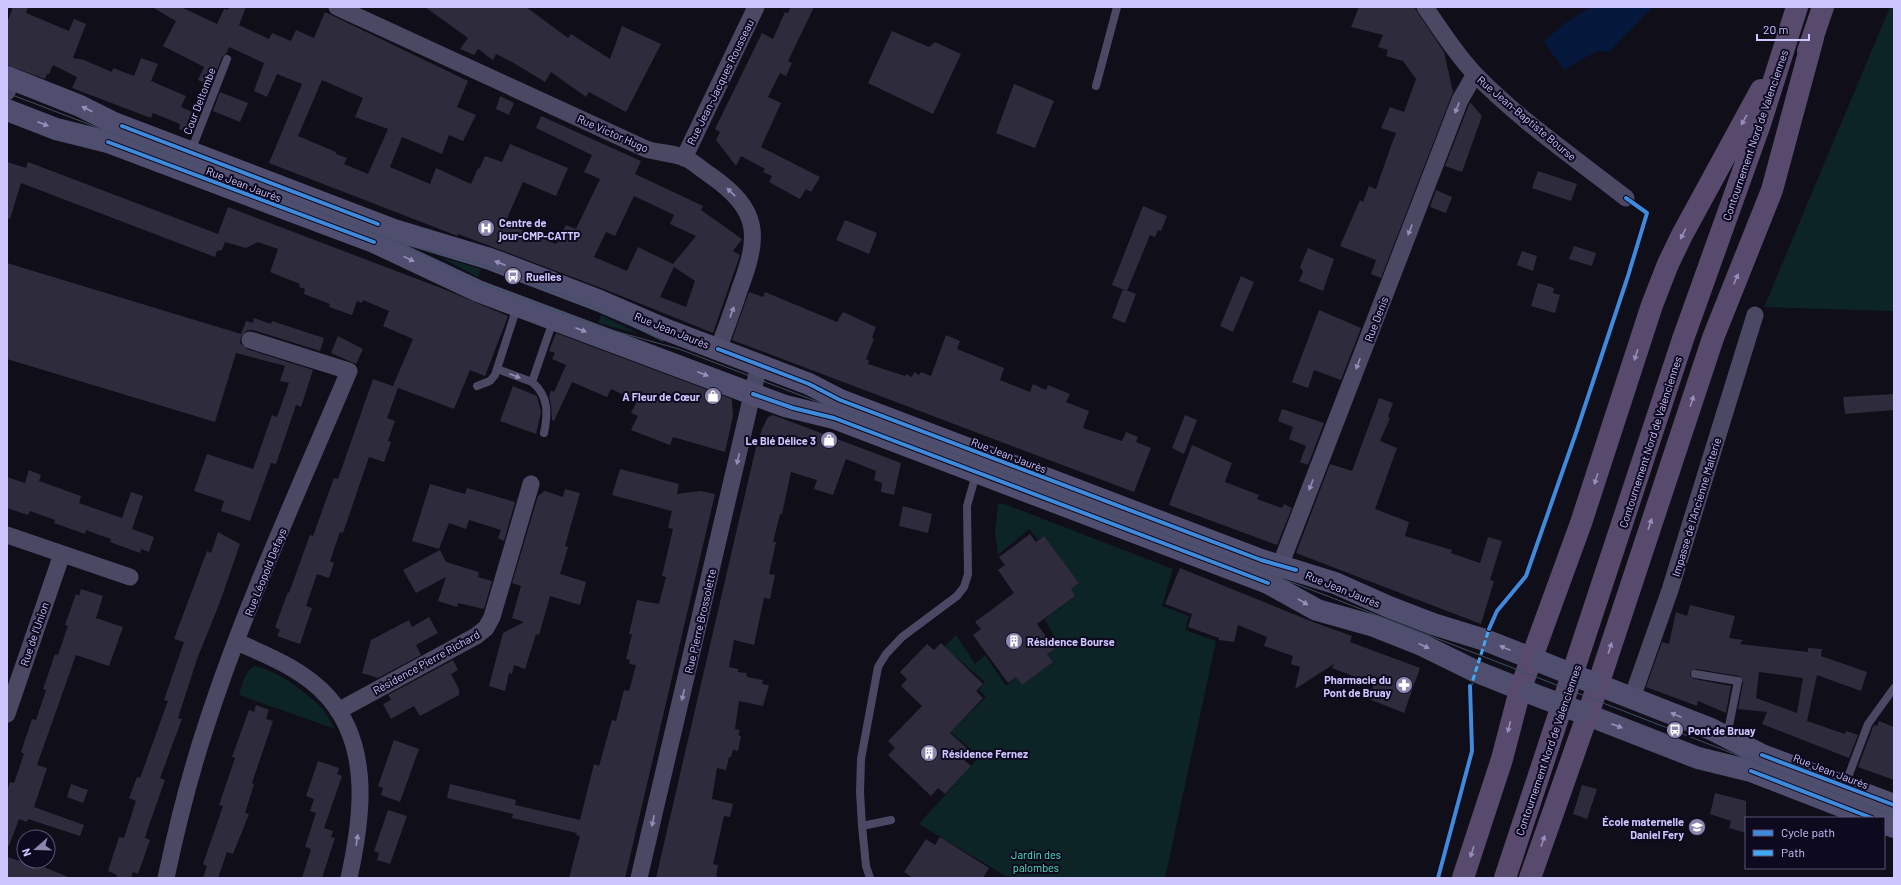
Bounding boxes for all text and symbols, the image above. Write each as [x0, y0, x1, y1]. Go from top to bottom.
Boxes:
scale bar [1757, 16, 1809, 42]
street label: Rue Jean-Jacques Rousseau [684, 17, 756, 147]
text: 20 m [1763, 22, 1789, 36]
street label: Contournement Nord de Valenciennes [1720, 48, 1790, 222]
street label: Cour Deltombe [180, 66, 218, 136]
street label: Rue Jean-Baptiste Bourse [1475, 73, 1579, 163]
one-way arrow [1453, 103, 1459, 115]
one-way arrow [81, 106, 93, 113]
street label: Rue Victor Hugo [575, 111, 651, 155]
one-way arrow [1741, 114, 1748, 126]
one-way arrow [38, 121, 50, 127]
street label: Rue Jean Jaurès [205, 164, 283, 204]
one-way arrow [726, 187, 736, 197]
place label: Centre de jour-CMP-CATTP [498, 216, 581, 242]
hospital icon: Centre de jour-CMP-CATTP [476, 218, 496, 238]
one-way arrow [1407, 224, 1413, 236]
one-way arrow [1680, 229, 1686, 240]
one-way arrow [404, 256, 415, 262]
one-way arrow [493, 259, 505, 265]
bus stop icon: Ruelles [503, 266, 523, 286]
place label: Ruelles [526, 270, 562, 283]
one-way arrow [1733, 273, 1739, 284]
street label: Rue Denis [1361, 295, 1391, 343]
one-way arrow [729, 306, 735, 318]
street label: Rue Jean Jaurès [633, 309, 711, 351]
one-way arrow [575, 328, 587, 334]
one-way arrow [1633, 350, 1639, 362]
street label: Contournement Nord de Valenciennes [1616, 355, 1684, 529]
one-way arrow [1355, 358, 1361, 370]
one-way arrow [698, 372, 710, 378]
one-way arrow [509, 373, 521, 379]
shop icon: A Fleur de Cœur [703, 386, 723, 406]
place label: A Fleur de Cœur [622, 390, 701, 403]
one-way arrow [1689, 395, 1695, 407]
shop icon: Le Blé Délice 3 [819, 430, 839, 450]
place label: Le Blé Délice 3 [746, 434, 816, 447]
street label: Rue Jean Jaurès [970, 435, 1048, 475]
street label: Impasse de l'Ancienne Malterie [1669, 436, 1723, 578]
one-way arrow [735, 453, 741, 465]
one-way arrow [1592, 473, 1598, 485]
one-way arrow [1308, 480, 1314, 492]
one-way arrow [1648, 518, 1654, 530]
street label: Rue Léopold Defays [241, 526, 289, 618]
street label: Rue Pierre Brossolette [682, 567, 718, 675]
street label: Rue Jean Jaurès [1304, 568, 1382, 610]
one-way arrow [1297, 598, 1309, 605]
street label: Rue de l'Union [17, 600, 51, 668]
street label: Résidence Pierre Richard [370, 627, 482, 697]
building icon: Résidence Bourse [1004, 631, 1024, 651]
place label: Résidence Bourse [1027, 635, 1115, 648]
one-way arrow [1607, 641, 1613, 653]
one-way arrow [1419, 643, 1430, 649]
one-way arrow [1499, 644, 1511, 650]
street label: Contournement Nord de Valenciennes [1513, 663, 1583, 837]
place label: Pharmacie du Pont de Bruay [1324, 673, 1391, 699]
pharmacy icon: Pharmacie du Pont de Bruay [1394, 675, 1414, 695]
one-way arrow [679, 689, 685, 701]
one-way arrow [1670, 712, 1682, 718]
bus stop icon: Pont de Bruay [1665, 720, 1685, 740]
one-way arrow [1506, 721, 1512, 734]
one-way arrow [1611, 724, 1623, 730]
place label: Pont de Bruay [1688, 724, 1756, 737]
building icon: Résidence Fernez [919, 743, 939, 763]
place label: Résidence Fernez [942, 747, 1028, 760]
street label: Rue Jean Jaurès [1792, 751, 1870, 791]
one-way arrow [649, 815, 655, 828]
place label: École maternelle Daniel Fery [1602, 815, 1684, 841]
school or university icon: École maternelle Daniel Fery [1687, 817, 1707, 837]
legend [1745, 817, 1885, 869]
text: Cycle path [1781, 825, 1835, 839]
north arrow [16, 829, 56, 869]
one-way arrow [354, 834, 360, 846]
one-way arrow [1540, 835, 1546, 847]
text: Path [1781, 845, 1805, 859]
one-way arrow [1469, 846, 1475, 858]
text: N [19, 847, 33, 858]
park label: Jardin des palombes [1011, 848, 1061, 874]

